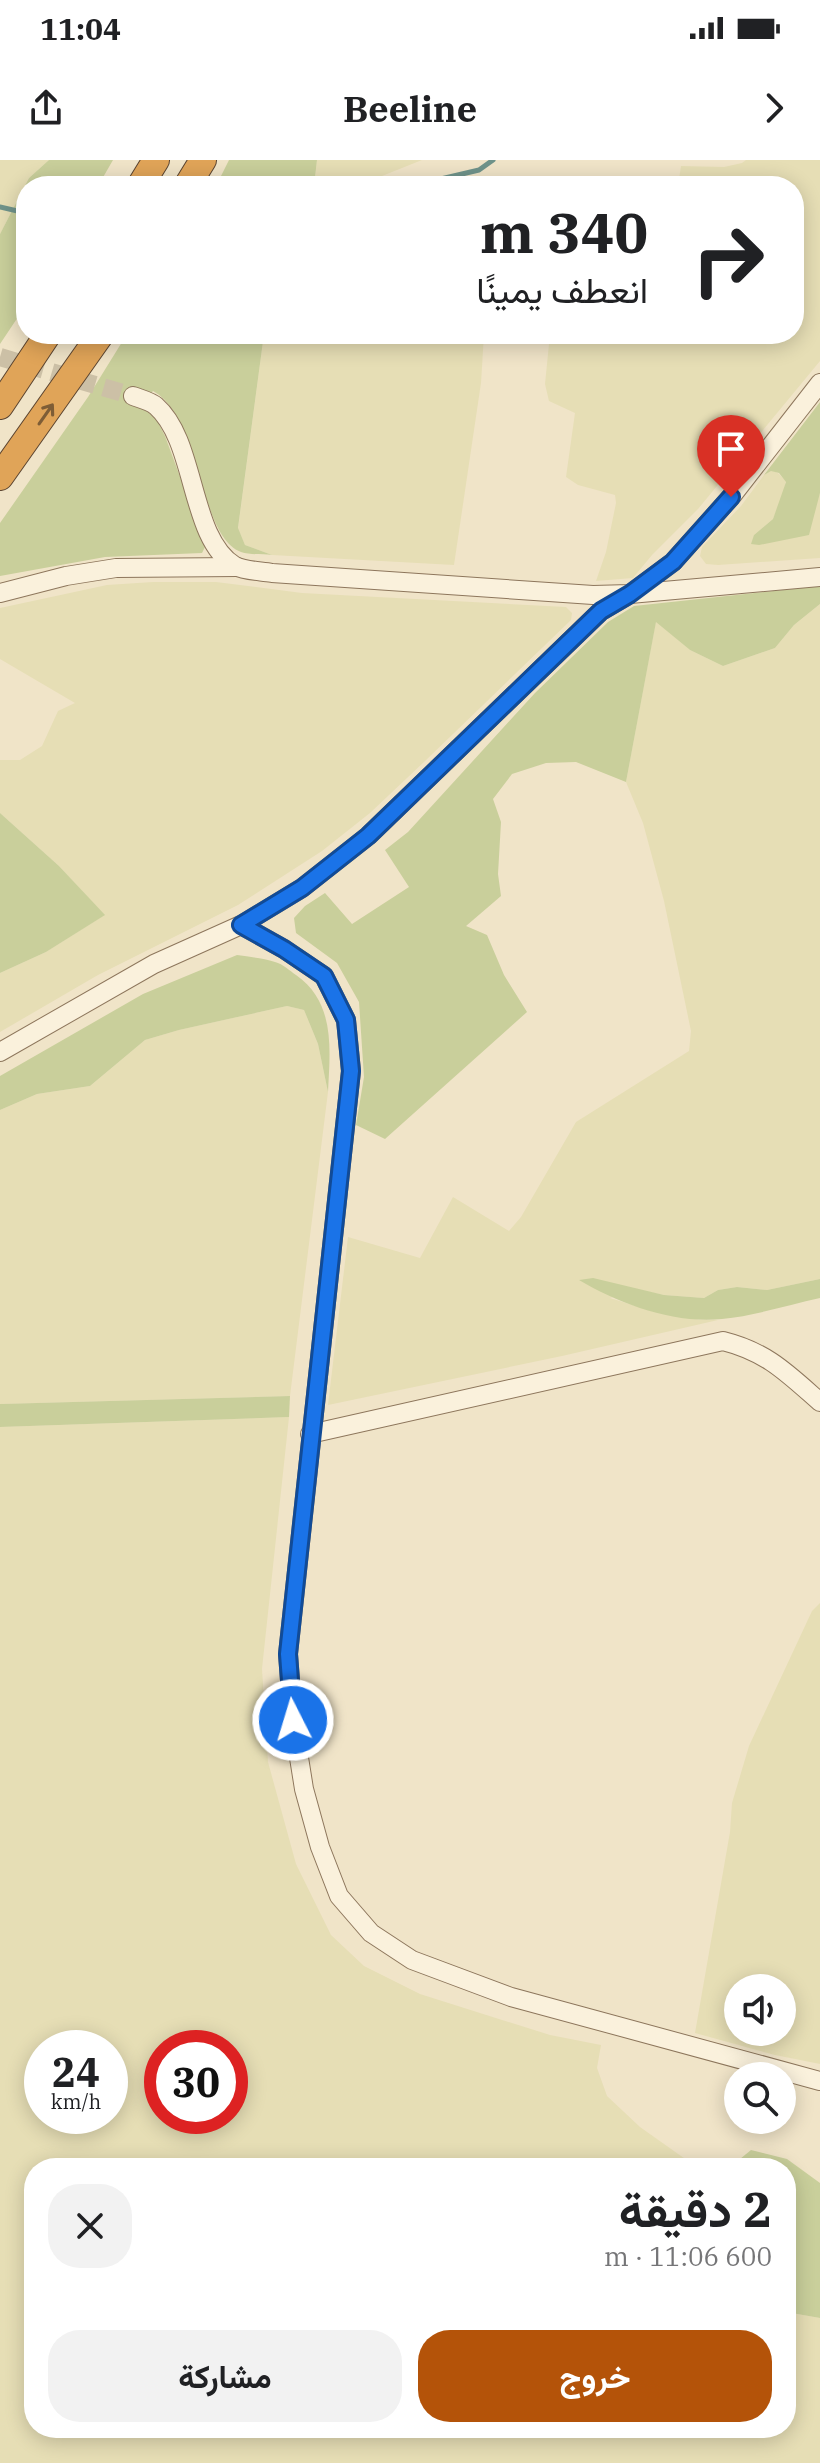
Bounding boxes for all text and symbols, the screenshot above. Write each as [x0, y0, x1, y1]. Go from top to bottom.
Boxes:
text: 11:04 [40, 9, 121, 48]
text: Beeline [343, 85, 477, 132]
icon: share [24, 86, 68, 130]
icon: forward [752, 86, 796, 130]
text: 340 m [480, 196, 648, 268]
icon: right [676, 208, 780, 312]
text: انعطف يمينًا [476, 266, 648, 313]
one-way arrow [38, 404, 54, 426]
pin [697, 415, 765, 497]
icon: arrive [709, 427, 753, 471]
position arrow [251, 1678, 335, 1762]
map controls [724, 1974, 796, 2134]
button: sound [724, 1974, 796, 2046]
speed limit sign: 30 [144, 2030, 248, 2134]
text: 24 [52, 2046, 100, 2098]
button: search [724, 2062, 796, 2134]
text: km/h [51, 2088, 101, 2115]
text: 2 دقيقة [619, 2178, 772, 2240]
button: close [48, 2184, 132, 2268]
text: 600 m · 11:06 [604, 2239, 772, 2273]
button: مشاركة [48, 2330, 402, 2422]
button: خروج [418, 2330, 772, 2422]

